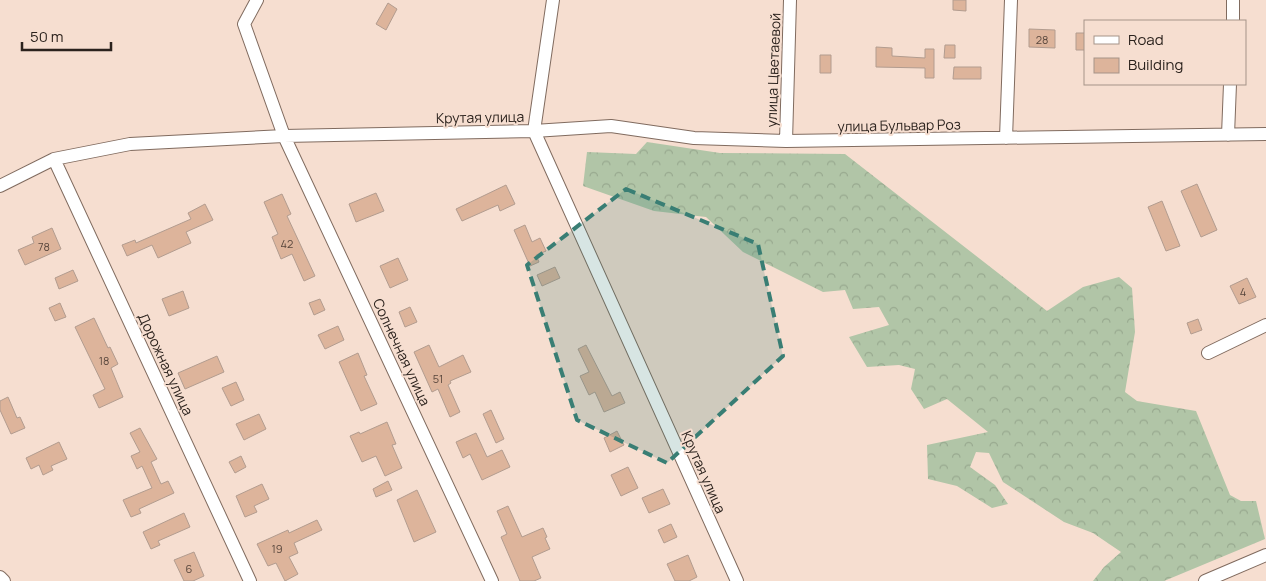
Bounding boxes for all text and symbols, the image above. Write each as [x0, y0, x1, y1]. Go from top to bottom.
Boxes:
street label: улица Цветаевой [762, 12, 784, 128]
scale bar [22, 20, 111, 52]
legend [1084, 20, 1246, 85]
text: 50 m [30, 26, 64, 47]
text: Road [1128, 29, 1164, 50]
house number: 28 [1036, 32, 1048, 47]
text: Building [1128, 54, 1183, 75]
street label: Крутая улица [436, 107, 524, 127]
street label: улица Бульвар Роз [837, 114, 961, 136]
house number: 42 [281, 236, 293, 251]
house number: 78 [38, 239, 50, 254]
house number: 4 [1240, 284, 1246, 299]
street label: Солнечная улица [369, 295, 435, 409]
street label: Дорожная улица [134, 310, 198, 418]
house number: 18 [99, 353, 109, 368]
house number: 51 [433, 371, 443, 386]
street label: Крутая улица [677, 428, 731, 516]
house number: 19 [271, 541, 283, 556]
house number: 6 [186, 561, 193, 576]

